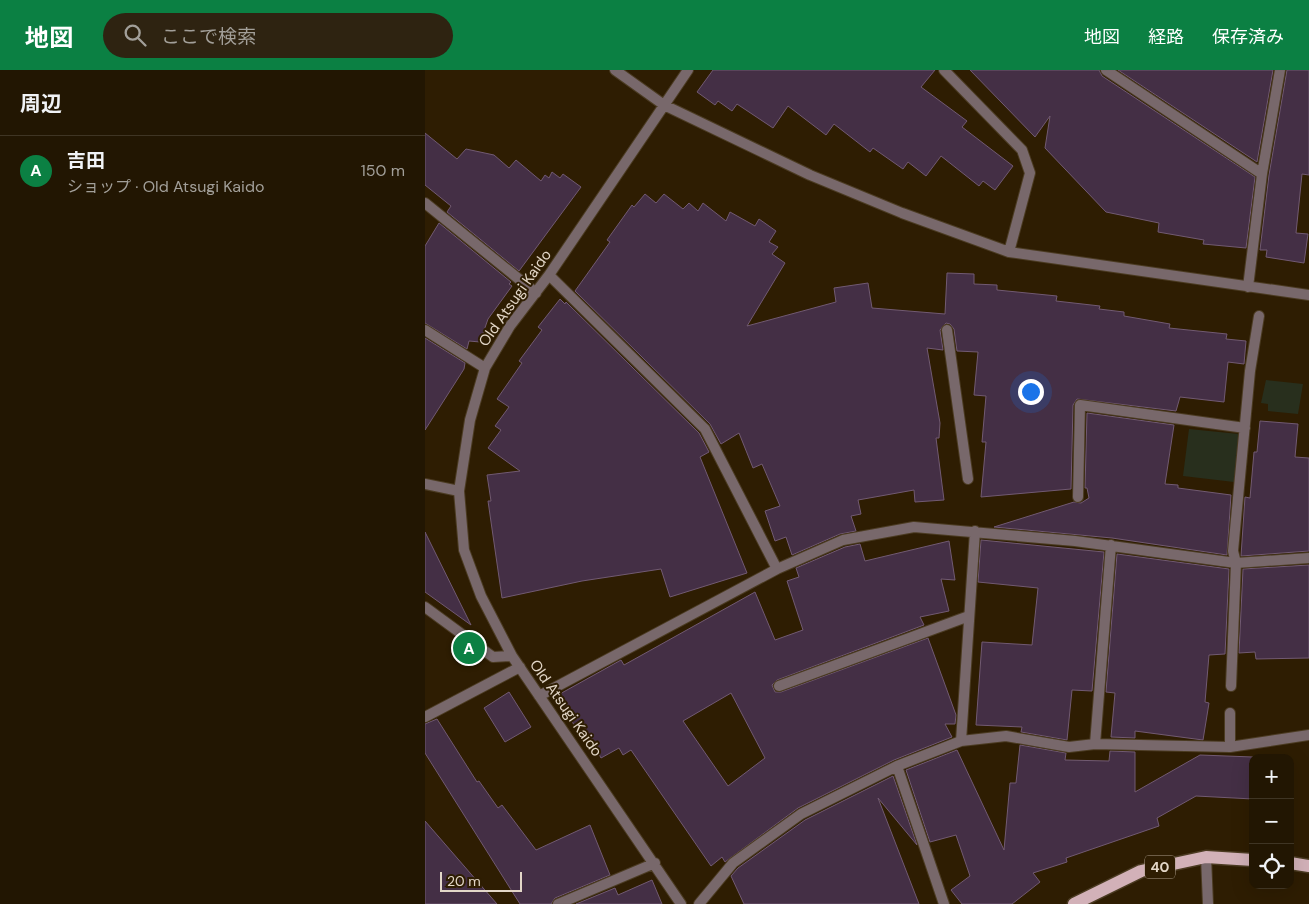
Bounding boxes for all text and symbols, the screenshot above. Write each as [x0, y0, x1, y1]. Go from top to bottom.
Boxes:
search box [103, 13, 453, 58]
icon: search [121, 21, 149, 49]
text: 地図 [25, 22, 73, 53]
text: ここで検索 [161, 24, 256, 49]
text: 地図 [1084, 25, 1120, 49]
text: 経路 [1148, 25, 1184, 49]
text: 保存済み [1212, 25, 1284, 49]
text: 周辺 [20, 90, 62, 118]
text: 吉田 [67, 148, 105, 173]
text: A [30, 160, 42, 181]
text: 150 m [361, 160, 405, 181]
text: ショップ · Old Atsugi Kaido [67, 176, 264, 197]
street label: Old Atsugi Kaido [474, 245, 556, 350]
your location [1018, 379, 1044, 405]
pin: A [453, 629, 485, 667]
street label: Old Atsugi Kaido [525, 656, 607, 761]
map controls [1249, 754, 1294, 889]
button: + [1249, 754, 1294, 799]
button: − [1249, 799, 1294, 844]
button: locate [1249, 844, 1294, 889]
road number: 40 [1145, 856, 1175, 879]
scale bar [440, 869, 523, 892]
text: 20 m [447, 872, 481, 890]

